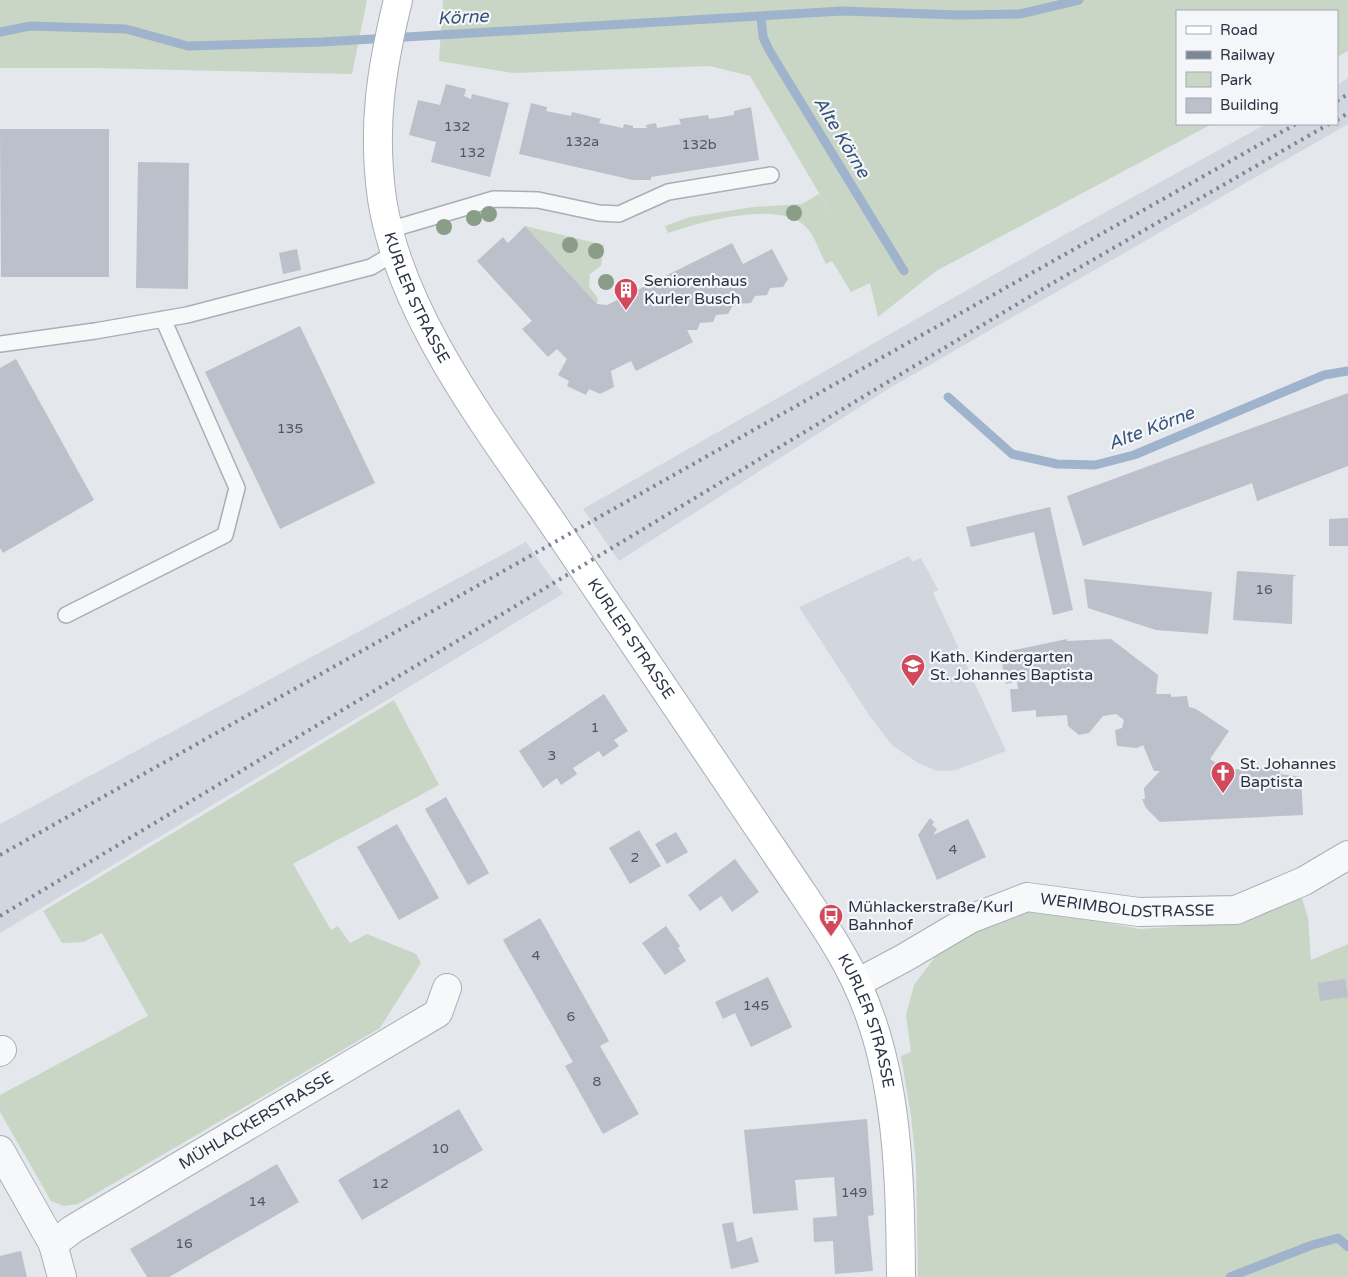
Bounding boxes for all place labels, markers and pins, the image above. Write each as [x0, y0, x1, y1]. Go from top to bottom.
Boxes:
place label: Seniorenhaus Kurler Busch [644, 271, 747, 309]
building icon: Seniorenhaus Kurler Busch [613, 277, 639, 311]
place label: Kath. Kindergarten St. Johannes Baptista [930, 647, 1093, 685]
school or university icon: Kath. Kindergarten St. Johannes Baptista [900, 653, 926, 687]
place label: St. Johannes Baptista [1240, 754, 1336, 792]
church icon: St. Johannes Baptista [1210, 760, 1236, 794]
place label: Mühlackerstraße/Kurl Bahnhof [848, 897, 1013, 935]
bus stop icon: Mühlackerstraße/Kurl Bahnhof [818, 903, 844, 937]

